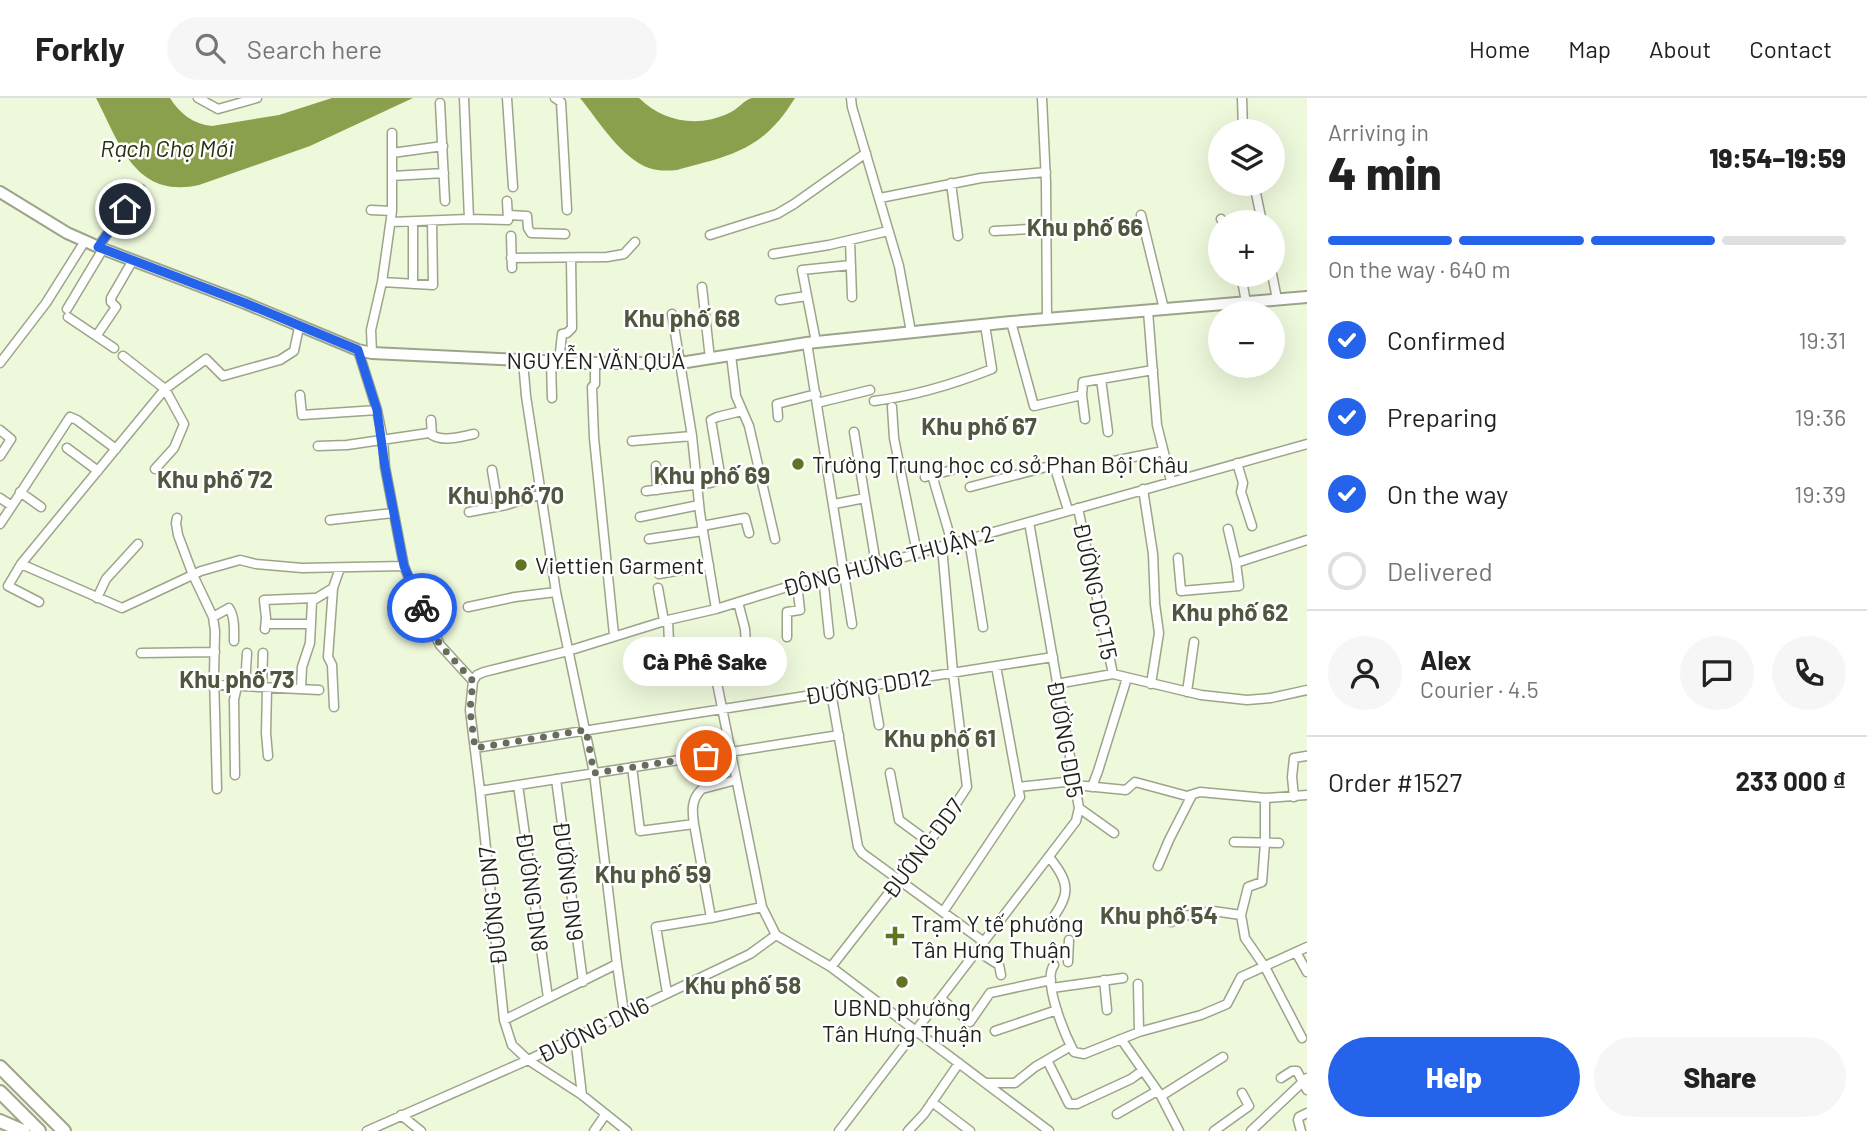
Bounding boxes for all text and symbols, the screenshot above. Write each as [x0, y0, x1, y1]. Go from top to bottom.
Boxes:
search box [167, 17, 657, 80]
text: Forkly [35, 28, 125, 68]
icon: search [191, 29, 229, 67]
text: Search here [247, 33, 382, 64]
text: Home [1469, 34, 1530, 63]
text: Map [1568, 34, 1611, 63]
text: About [1649, 34, 1711, 63]
text: Contact [1749, 34, 1832, 63]
text: Arriving in [1328, 118, 1429, 146]
map controls [1208, 119, 1285, 378]
button: layers [1208, 119, 1285, 196]
water label: Rạch Chợ Mới [100, 133, 234, 162]
text: 19:54–19:59 [1709, 142, 1846, 173]
text: 4 min [1328, 144, 1442, 199]
pin [95, 179, 155, 239]
icon: home [106, 190, 144, 228]
button: + [1208, 210, 1285, 287]
district label: Khu phố 66 [1027, 212, 1143, 241]
text: On the way · 640 m [1328, 255, 1510, 283]
button: − [1208, 301, 1285, 378]
district label: Khu phố 68 [624, 303, 740, 332]
icon: check [1328, 321, 1366, 359]
text: Confirmed [1387, 324, 1506, 355]
text: 19:31 [1798, 326, 1846, 354]
street label: NGUYỄN VĂN QUÁ [507, 344, 685, 374]
icon: check [1328, 398, 1366, 436]
text: Preparing [1387, 401, 1497, 432]
text: 19:36 [1794, 403, 1846, 431]
district label: Khu phố 67 [921, 411, 1037, 440]
place label: Trường Trung học cơ sở Phan Bội Châu [812, 450, 1188, 478]
marker: Trường Trung học cơ sở Phan Bội Châu [790, 456, 806, 472]
district label: Khu phố 69 [654, 460, 770, 489]
district label: Khu phố 72 [157, 464, 273, 493]
icon: check [1328, 475, 1366, 513]
text: On the way [1387, 478, 1508, 509]
district label: Khu phố 70 [448, 480, 564, 509]
text: 19:39 [1794, 480, 1846, 508]
street label: ĐÔNG HƯNG THUẬN 2 [779, 518, 997, 602]
street label: ĐƯỜNG DCT15 [1068, 520, 1124, 662]
place label: Viettien Garment [535, 551, 704, 579]
text: Delivered [1387, 555, 1493, 586]
marker: Viettien Garment [513, 557, 529, 573]
courier [387, 573, 457, 643]
icon: bike [403, 589, 441, 627]
district label: Khu phố 62 [1172, 597, 1289, 626]
button: person [1328, 636, 1402, 710]
button: chat [1680, 636, 1754, 710]
button: phone [1772, 636, 1846, 710]
callout: Cà Phê Sake [624, 637, 788, 686]
text: Alex [1420, 644, 1471, 675]
text: Cà Phê Sake [643, 647, 767, 675]
street label: ĐƯỜNG DD12 [803, 662, 933, 710]
district label: Khu phố 73 [179, 664, 295, 693]
text: Courier · 4.5 [1420, 675, 1539, 703]
street label: ĐƯỜNG DD5 [1042, 678, 1090, 800]
district label: Khu phố 61 [884, 723, 996, 752]
pin [676, 726, 736, 786]
icon: bag [687, 737, 725, 775]
text: 233 000 ₫ [1736, 765, 1846, 796]
text: Order #1527 [1328, 766, 1462, 797]
street label: ĐƯỜNG DD7 [875, 792, 969, 904]
street label: ĐƯỜNG DN9 [548, 819, 590, 943]
street label: ĐƯỜNG DN8 [511, 830, 555, 954]
street label: ĐƯỜNG DN7 [472, 845, 512, 967]
district label: Khu phố 59 [595, 859, 711, 888]
district label: Khu phố 54 [1100, 900, 1218, 929]
place label: Trạm Y tế phường Tân Hưng Thuận [911, 909, 1084, 963]
marker: Trạm Y tế phường Tân Hưng Thuận [885, 926, 905, 946]
district label: Khu phố 58 [685, 970, 801, 999]
marker: UBND phường Tân Hưng Thuận [894, 974, 910, 990]
street label: ĐƯỜNG DN6 [533, 990, 653, 1068]
place label: UBND phường Tân Hưng Thuận [822, 993, 982, 1047]
button: Help [1328, 1037, 1580, 1117]
button: Share [1594, 1037, 1846, 1117]

